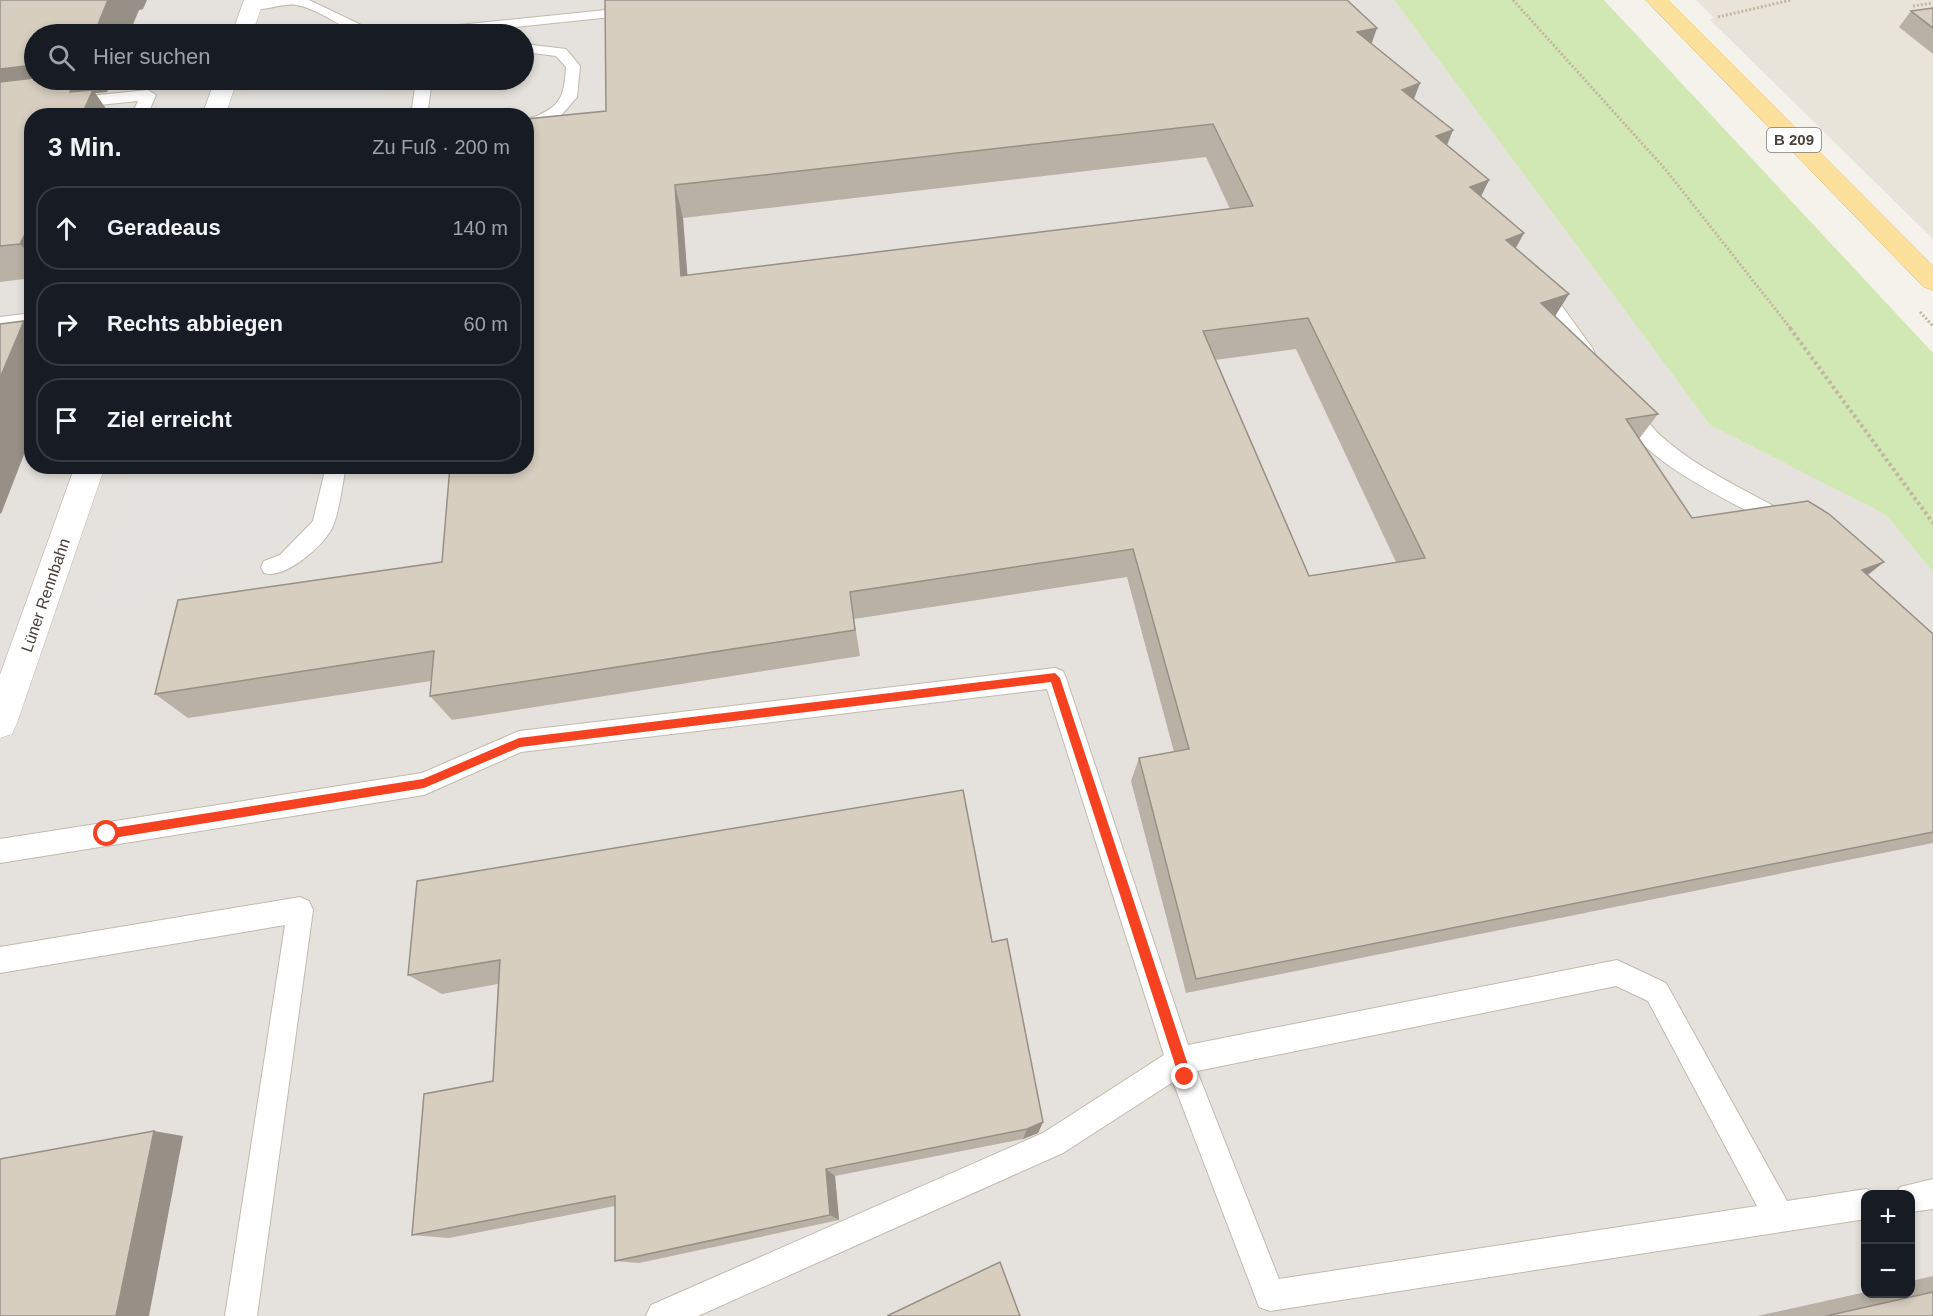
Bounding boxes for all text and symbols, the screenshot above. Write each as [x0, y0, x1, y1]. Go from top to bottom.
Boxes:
search box [24, 24, 534, 90]
icon: search [45, 41, 78, 74]
text: Hier suchen [93, 44, 210, 69]
road number: B 209 [1767, 128, 1821, 152]
text: 3 Min. [48, 132, 122, 162]
text: Zu Fuß · 200 m [372, 136, 510, 158]
icon: ahead [50, 212, 83, 245]
text: Geradeaus [107, 215, 221, 240]
text: 140 m [452, 217, 508, 239]
icon: right [50, 308, 83, 341]
text: Rechts abbiegen [107, 311, 283, 336]
text: 60 m [464, 313, 508, 335]
icon: arrive [50, 404, 83, 437]
text: Ziel erreicht [107, 407, 232, 432]
street label: Lüner Rennbahn [18, 536, 73, 654]
route start [93, 820, 119, 846]
route end [1171, 1063, 1197, 1089]
map controls [1861, 1190, 1915, 1298]
button: + [1861, 1190, 1915, 1244]
button: − [1861, 1244, 1915, 1298]

